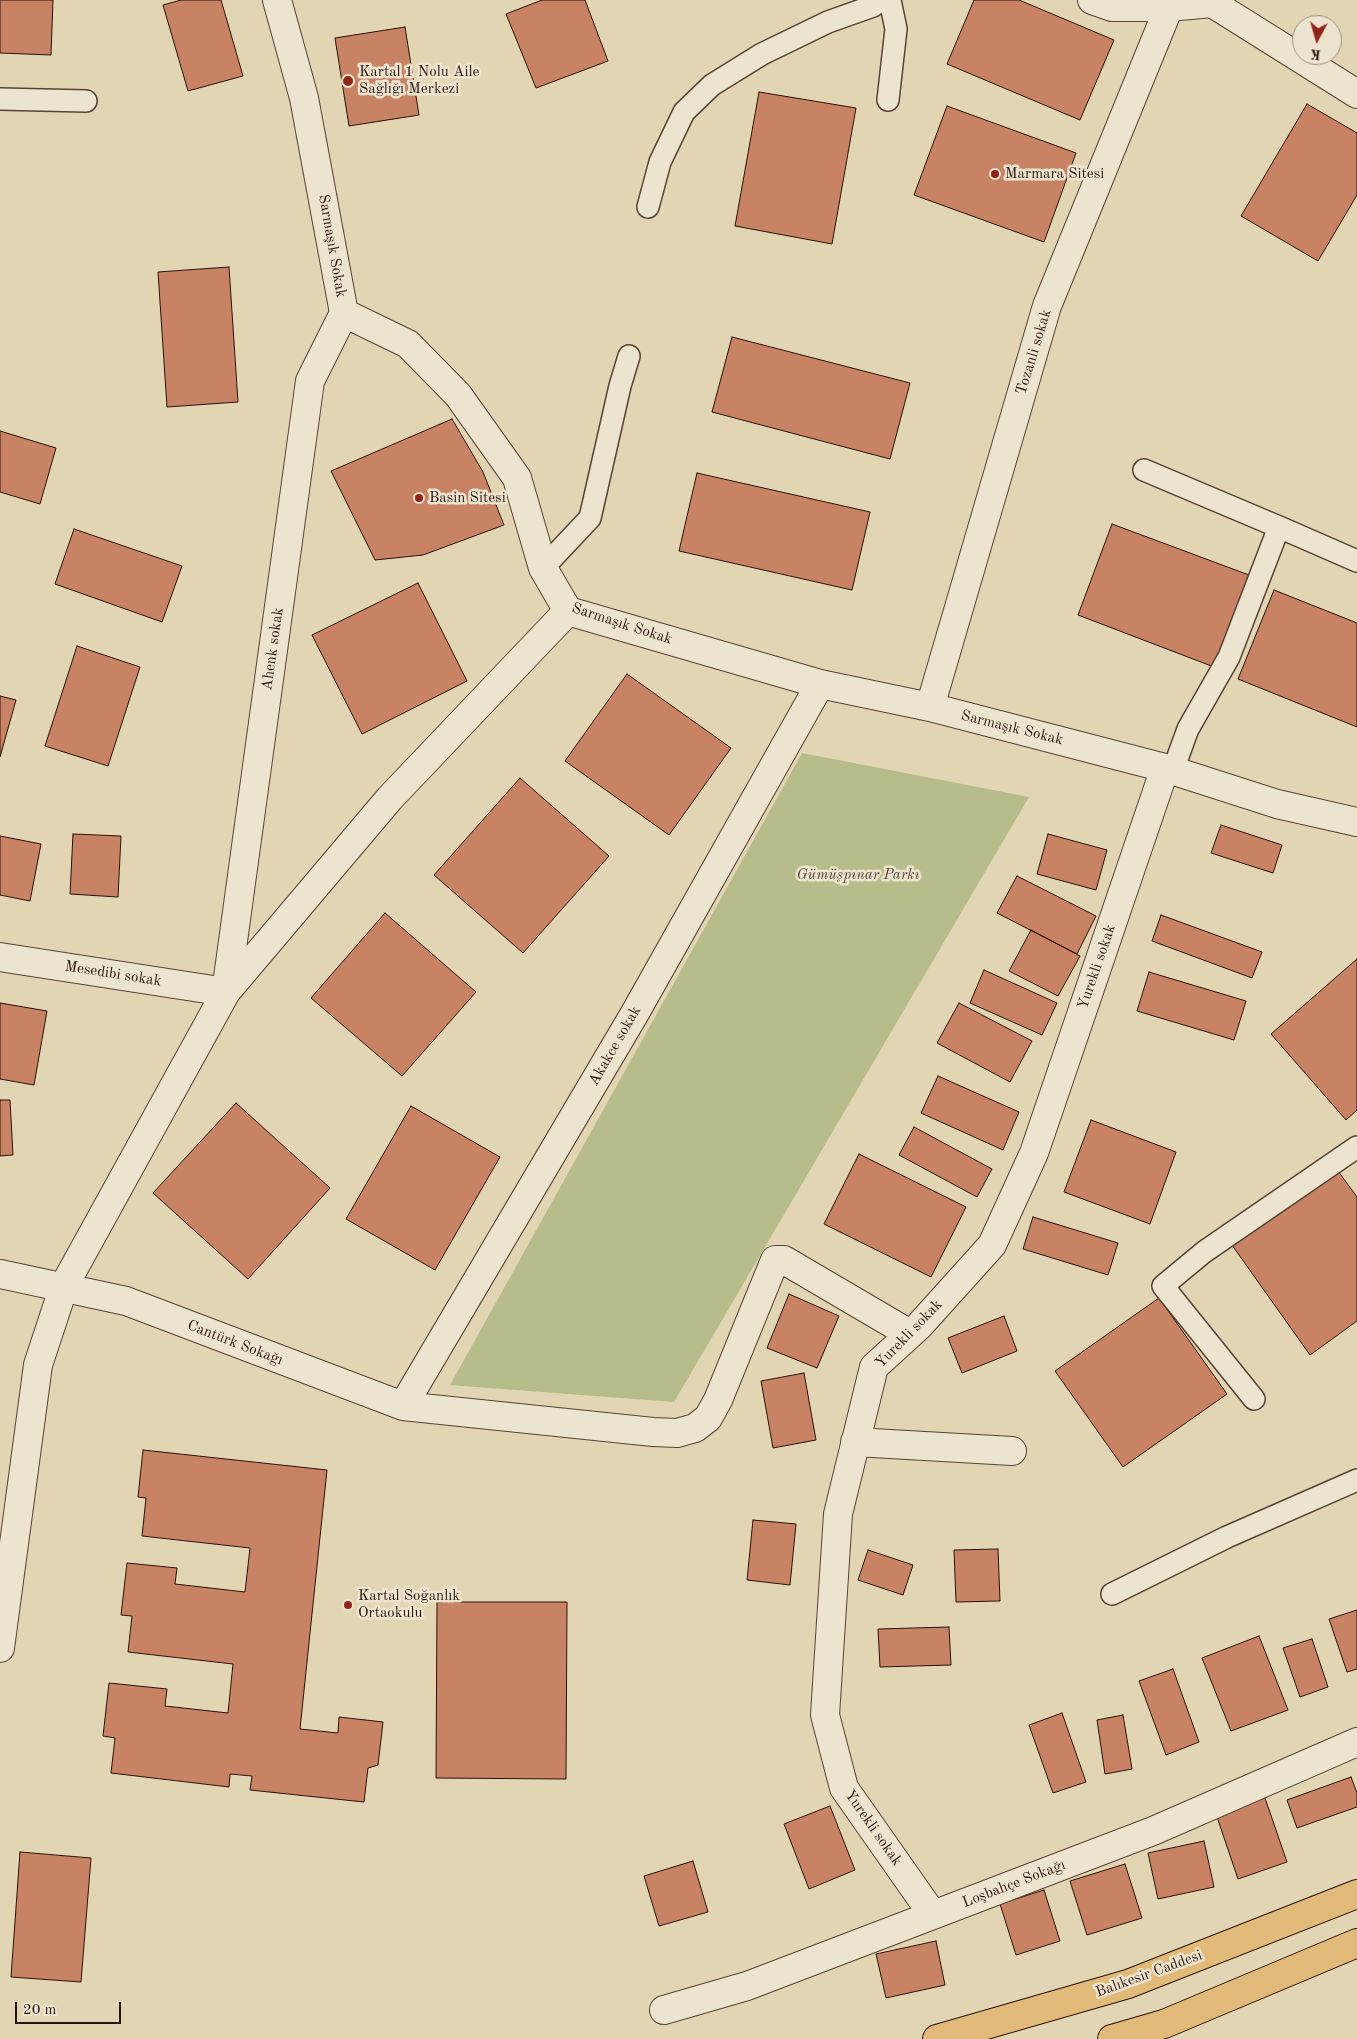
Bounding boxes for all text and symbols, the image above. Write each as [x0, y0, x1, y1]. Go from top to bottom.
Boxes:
north arrow [1292, 15, 1342, 65]
text: K [1309, 46, 1322, 61]
place label: Kartal 1 Nolu Aile Sağlığı Merkezi [359, 63, 479, 98]
marker: Kartal 1 Nolu Aile Sağlığı Merkezi [341, 74, 355, 88]
place label: Marmara Sitesi [1005, 165, 1104, 183]
marker: Marmara Sitesi [989, 168, 1001, 180]
street label: Sarmaşık Sokak [314, 193, 350, 299]
street label: Tozanli sokak [1012, 307, 1056, 397]
place label: Basin Sitesi [429, 489, 506, 507]
marker: Basin Sitesi [413, 492, 425, 504]
street label: Sarmaşık Sokak [570, 599, 674, 649]
street label: Ahenk sokak [258, 606, 288, 692]
street label: Sarmaşık Sokak [959, 707, 1065, 749]
park label: Gümüşpınar Parkı [796, 866, 920, 884]
street label: Yurekli sokak [1074, 922, 1120, 1012]
street label: Mesedibi sokak [63, 957, 163, 991]
street label: Akakce sokak [585, 1003, 645, 1089]
street label: Yurekli sokak [872, 1296, 946, 1372]
street label: Cantürk Sokağı [185, 1316, 285, 1370]
place label: Kartal Soğanlık Ortaokulu [358, 1587, 460, 1622]
marker: Kartal Soğanlık Ortaokulu [342, 1599, 354, 1611]
street label: Yurekli sokak [840, 1787, 906, 1869]
street label: Loşbahçe Sokağı [960, 1856, 1068, 1912]
street label: Balıkesir Caddesi [1093, 1946, 1205, 2002]
scale bar [18, 1992, 124, 2024]
text: 20 m [23, 2003, 57, 2018]

